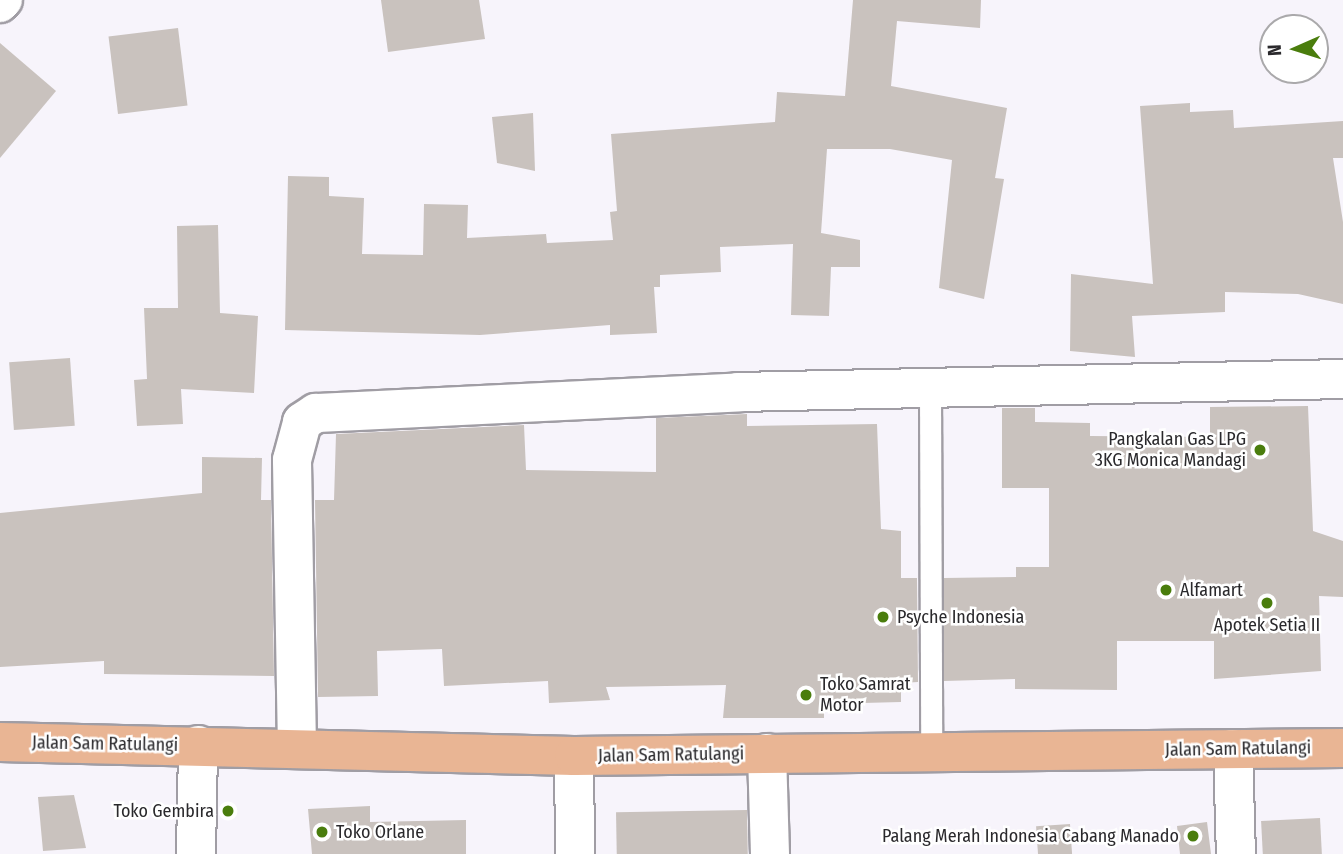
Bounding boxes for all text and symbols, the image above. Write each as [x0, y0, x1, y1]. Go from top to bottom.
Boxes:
north arrow [1259, 14, 1329, 84]
text: N [1263, 44, 1286, 56]
place label: Pangkalan Gas LPG 3KG Monica Mandagi [1095, 429, 1246, 472]
marker: Pangkalan Gas LPG 3KG Monica Mandagi [1252, 442, 1268, 458]
place label: Alfamart [1180, 579, 1243, 601]
marker: Alfamart [1158, 582, 1174, 598]
marker: Apotek Setia II [1259, 595, 1275, 611]
place label: Psyche Indonesia [897, 606, 1024, 628]
marker: Psyche Indonesia [875, 609, 891, 625]
place label: Apotek Setia II [1214, 614, 1320, 636]
place label: Toko Samrat Motor [820, 674, 911, 716]
marker: Toko Samrat Motor [798, 687, 814, 703]
street label: Jalan Sam Ratulangi [32, 732, 178, 756]
street label: Jalan Sam Ratulangi [1165, 737, 1311, 761]
street label: Jalan Sam Ratulangi [598, 743, 744, 767]
place label: Toko Gembira [114, 800, 214, 822]
marker: Toko Gembira [220, 803, 236, 819]
place label: Toko Orlane [336, 821, 424, 843]
marker: Toko Orlane [314, 824, 330, 840]
place label: Palang Merah Indonesia Cabang Manado [882, 825, 1179, 847]
marker: Palang Merah Indonesia Cabang Manado [1185, 828, 1201, 844]

